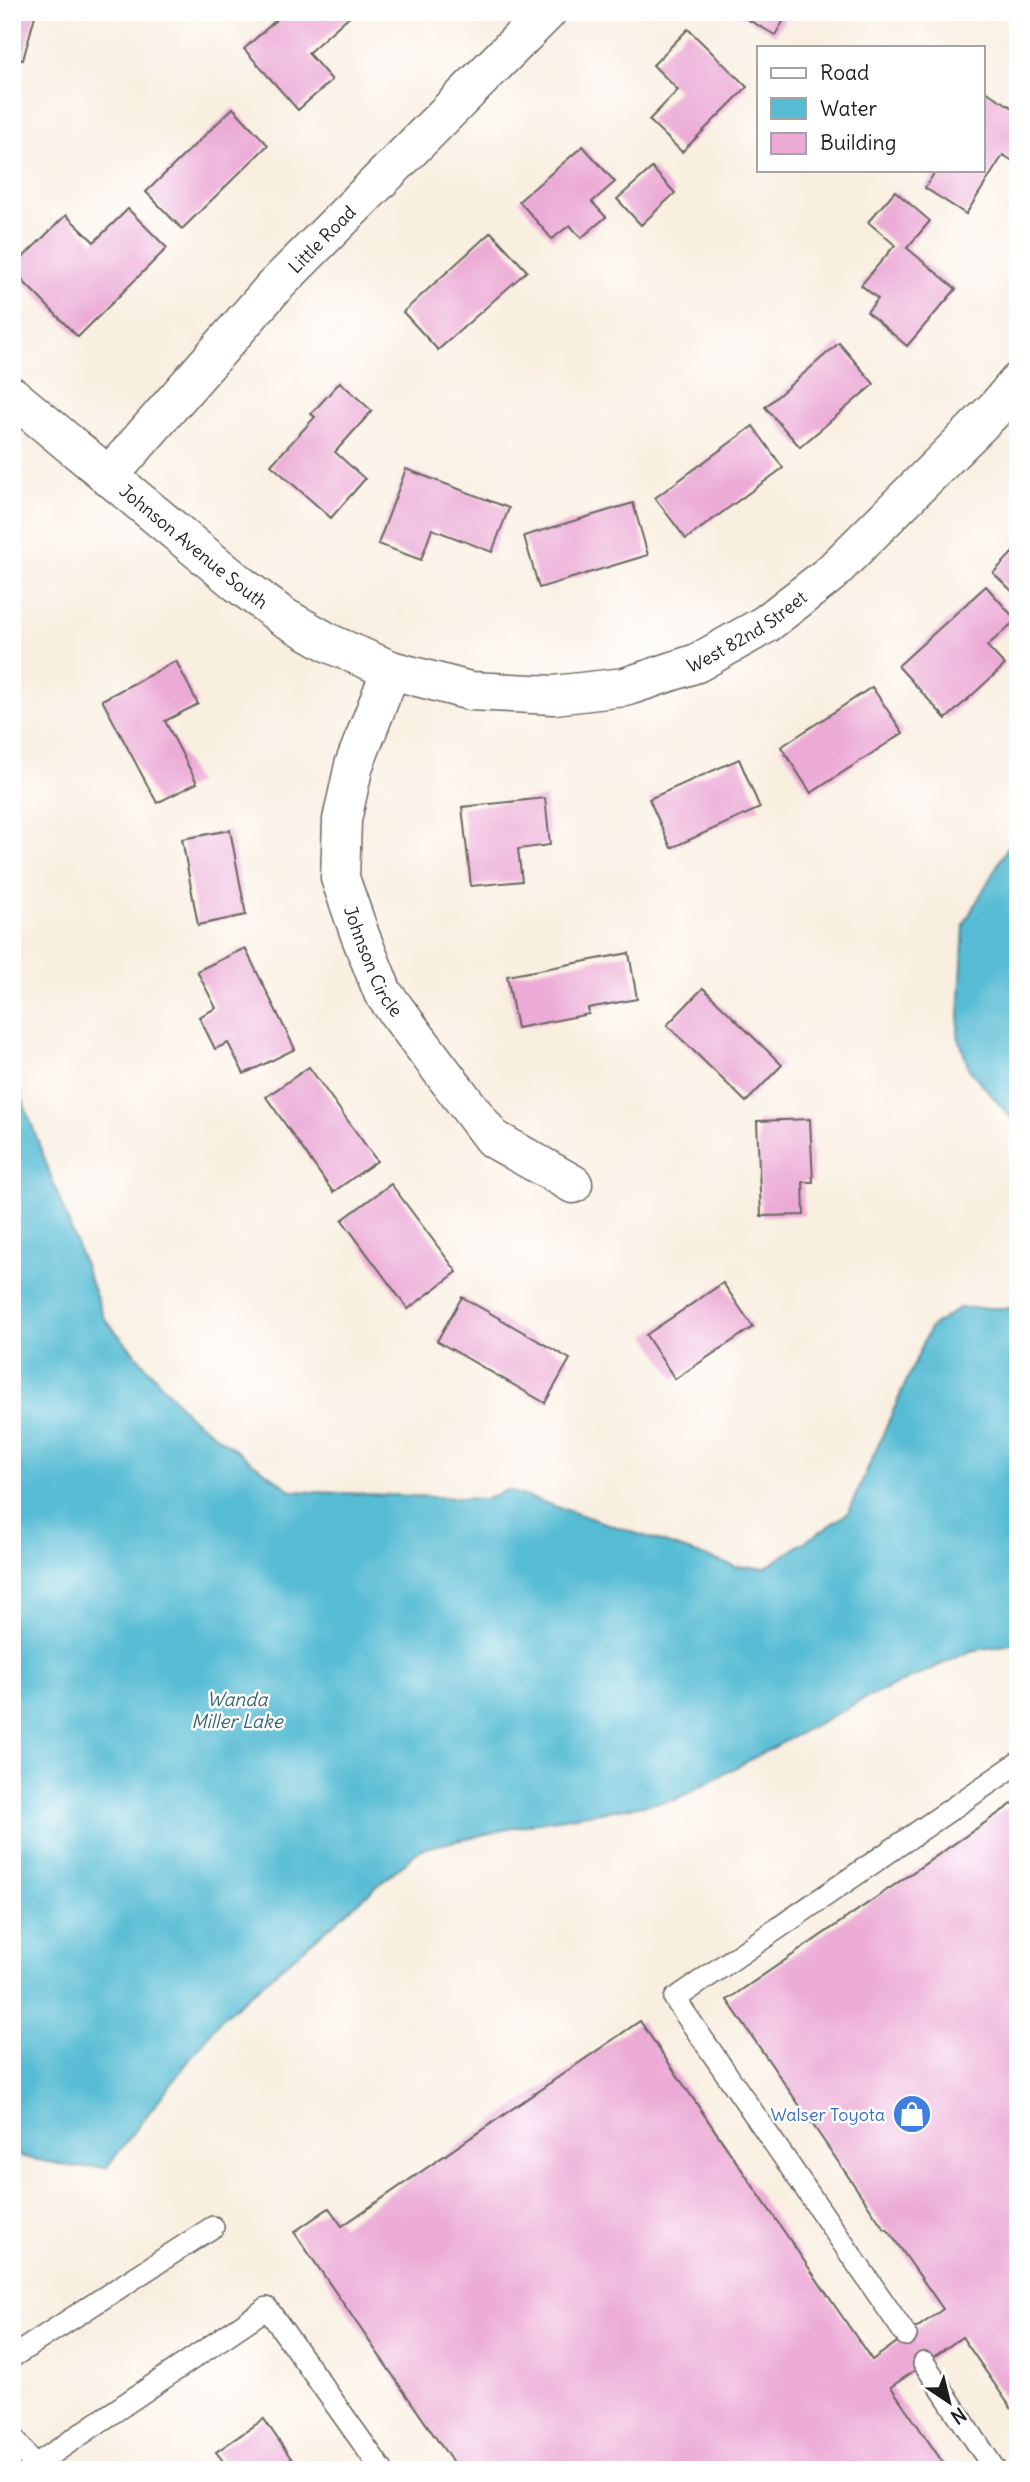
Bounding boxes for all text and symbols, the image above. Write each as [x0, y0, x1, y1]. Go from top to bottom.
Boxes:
legend [757, 46, 984, 172]
text: Road [820, 59, 869, 86]
text: Water [820, 95, 878, 122]
text: Building [820, 129, 896, 156]
street label: Little Road [283, 200, 361, 278]
street label: Johnson Avenue South [115, 479, 273, 613]
street label: West 82nd Street [684, 585, 811, 677]
street label: Johnson Circle [339, 903, 408, 1021]
water label: Wanda Miller Lake [191, 1687, 284, 1733]
shop icon: Walser Toyota [891, 2093, 933, 2135]
place label: Walser Toyota [770, 2103, 885, 2126]
north arrow [914, 2366, 984, 2436]
text: N [946, 2402, 971, 2430]

